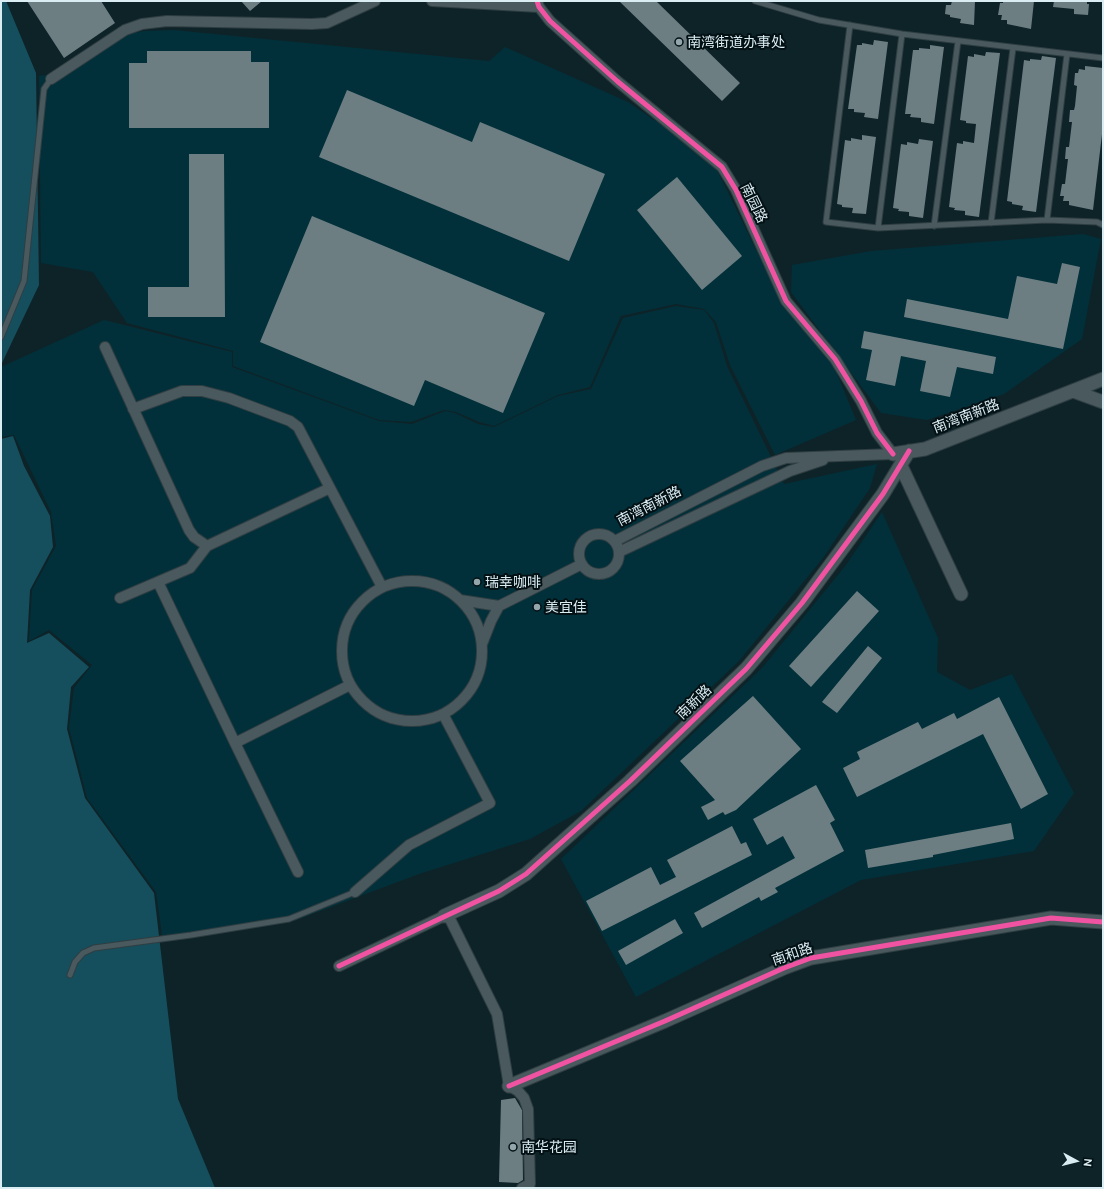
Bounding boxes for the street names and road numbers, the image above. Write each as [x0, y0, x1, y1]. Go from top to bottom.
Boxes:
street label: 南园路 [737, 180, 771, 226]
street label: 南湾南新路 [930, 396, 1002, 436]
street label: 南湾南新路 [614, 483, 684, 529]
street label: 南新路 [673, 681, 715, 723]
street label: 南和路 [769, 939, 815, 969]

